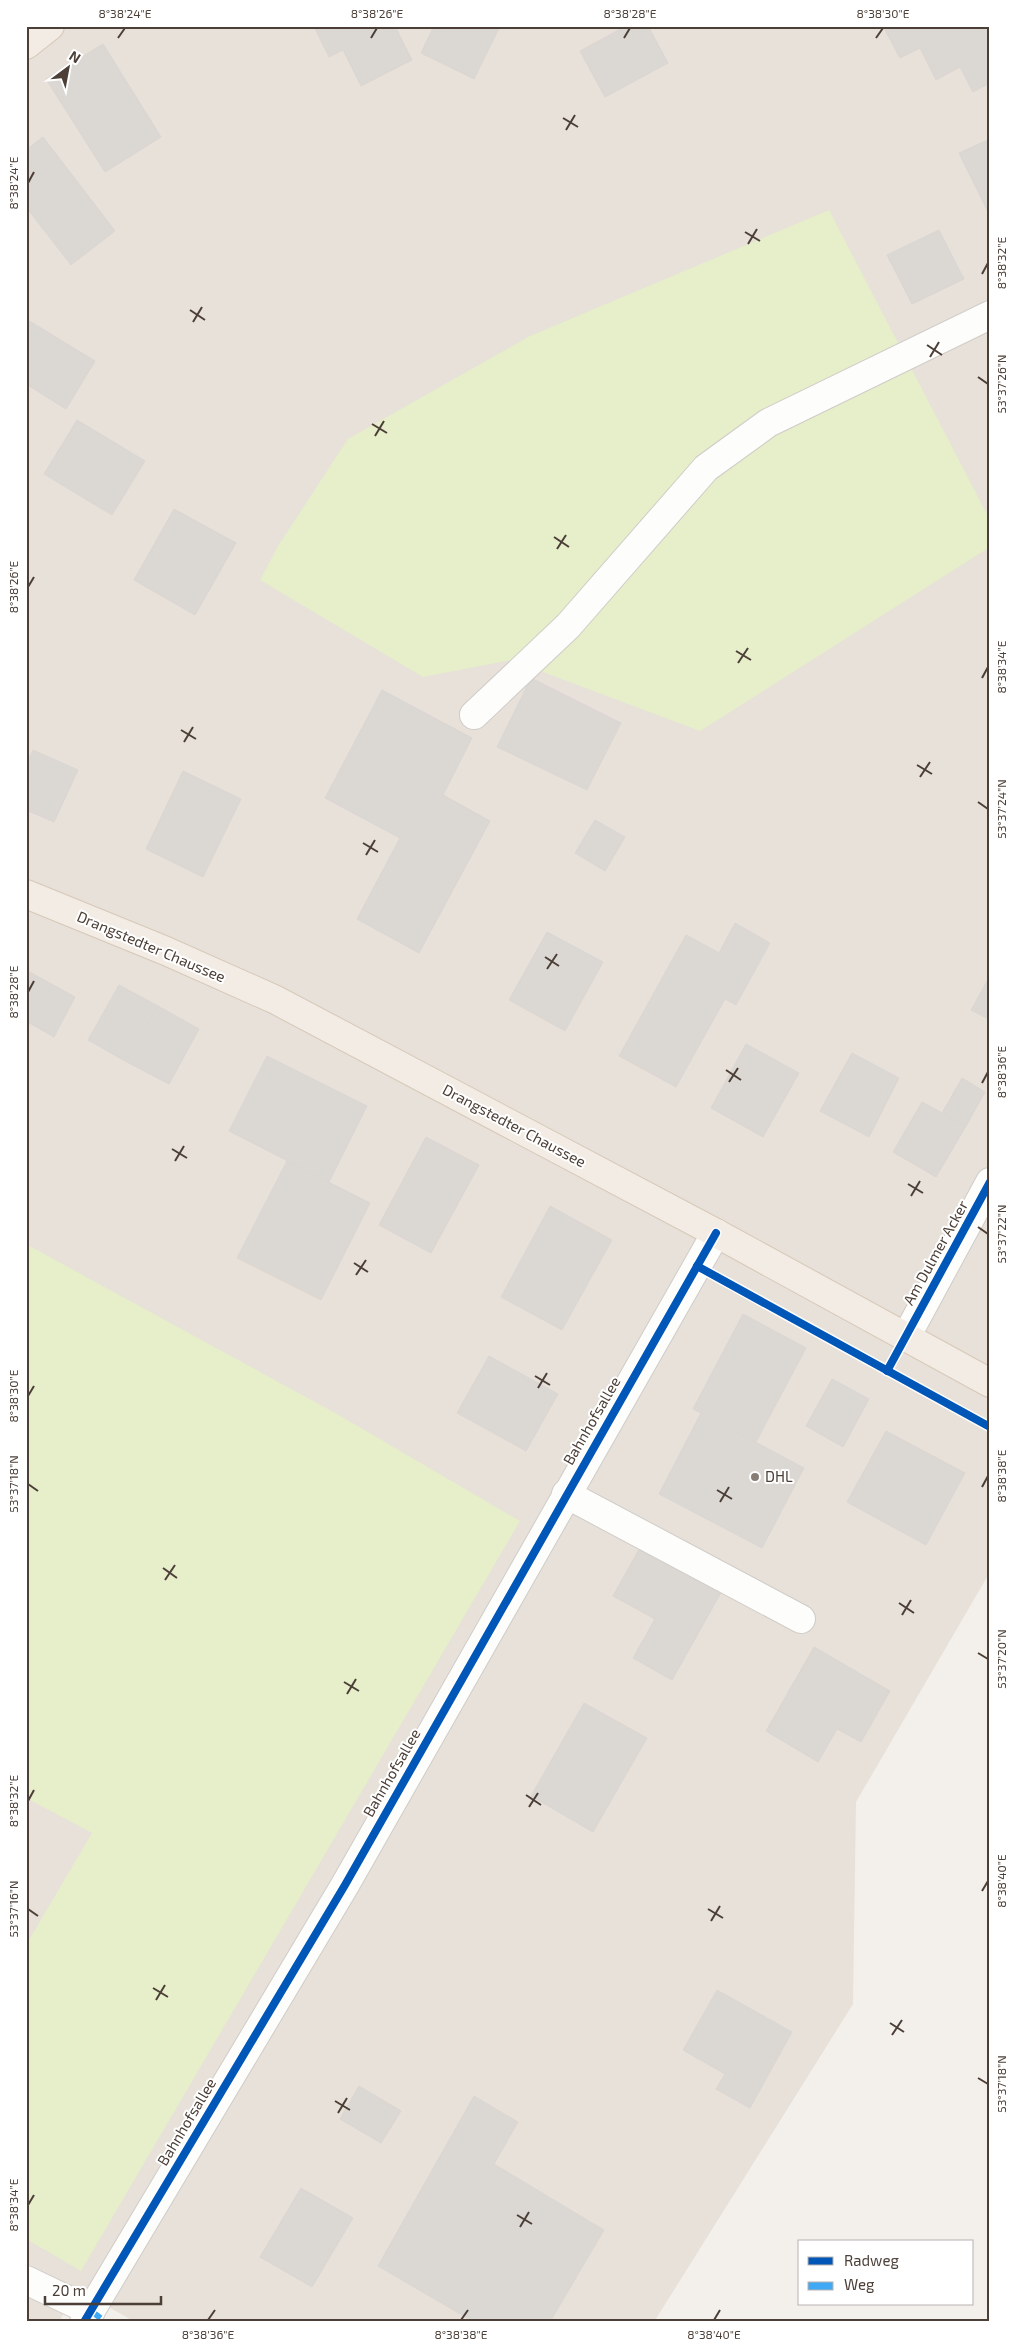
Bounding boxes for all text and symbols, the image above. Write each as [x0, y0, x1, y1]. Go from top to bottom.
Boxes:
text: 8°38'24"E [98, 6, 152, 20]
text: 8°38'26"E [351, 6, 404, 20]
text: 8°38'28"E [603, 6, 657, 20]
text: 8°38'30"E [857, 6, 910, 20]
north arrow [42, 42, 92, 92]
text: N [66, 47, 84, 66]
text: 8°38'24"E [6, 156, 20, 210]
text: 8°38'32"E [994, 236, 1008, 289]
text: 53°37'26"N [994, 354, 1008, 414]
text: 8°38'26"E [6, 560, 20, 613]
text: 8°38'34"E [994, 640, 1008, 694]
text: 53°37'24"N [994, 779, 1008, 839]
street label: Drangstedter Chaussee [74, 907, 228, 986]
text: 8°38'28"E [6, 965, 20, 1019]
text: 8°38'36"E [994, 1045, 1008, 1098]
street label: Drangstedter Chaussee [440, 1080, 589, 1171]
street label: Am Dulmer Acker [899, 1197, 971, 1308]
text: 53°37'22"N [994, 1205, 1008, 1263]
text: 8°38'30"E [6, 1369, 20, 1422]
street label: Bahnhofsallee [559, 1373, 624, 1468]
text: 8°38'38"E [994, 1449, 1008, 1503]
text: 53°37'18"N [6, 1455, 20, 1513]
place label: DHL [765, 1467, 793, 1485]
marker: DHL [749, 1471, 761, 1483]
text: 53°37'20"N [994, 1629, 1008, 1689]
street label: Bahnhofsallee [359, 1725, 424, 1820]
text: 8°38'32"E [6, 1774, 20, 1827]
text: 8°38'40"E [994, 1854, 1008, 1908]
text: 53°37'16"N [6, 1880, 20, 1938]
text: 53°37'18"N [994, 2055, 1008, 2113]
street label: Bahnhofsallee [153, 2075, 219, 2168]
text: 8°38'34"E [6, 2178, 20, 2232]
legend [798, 2240, 974, 2306]
text: Radweg [844, 2251, 899, 2269]
scale bar [45, 2273, 161, 2305]
text: Weg [844, 2275, 875, 2293]
text: 20 m [52, 2281, 86, 2299]
text: 8°38'36"E [182, 2327, 235, 2341]
text: 8°38'38"E [434, 2327, 488, 2341]
text: 8°38'40"E [687, 2327, 741, 2341]

